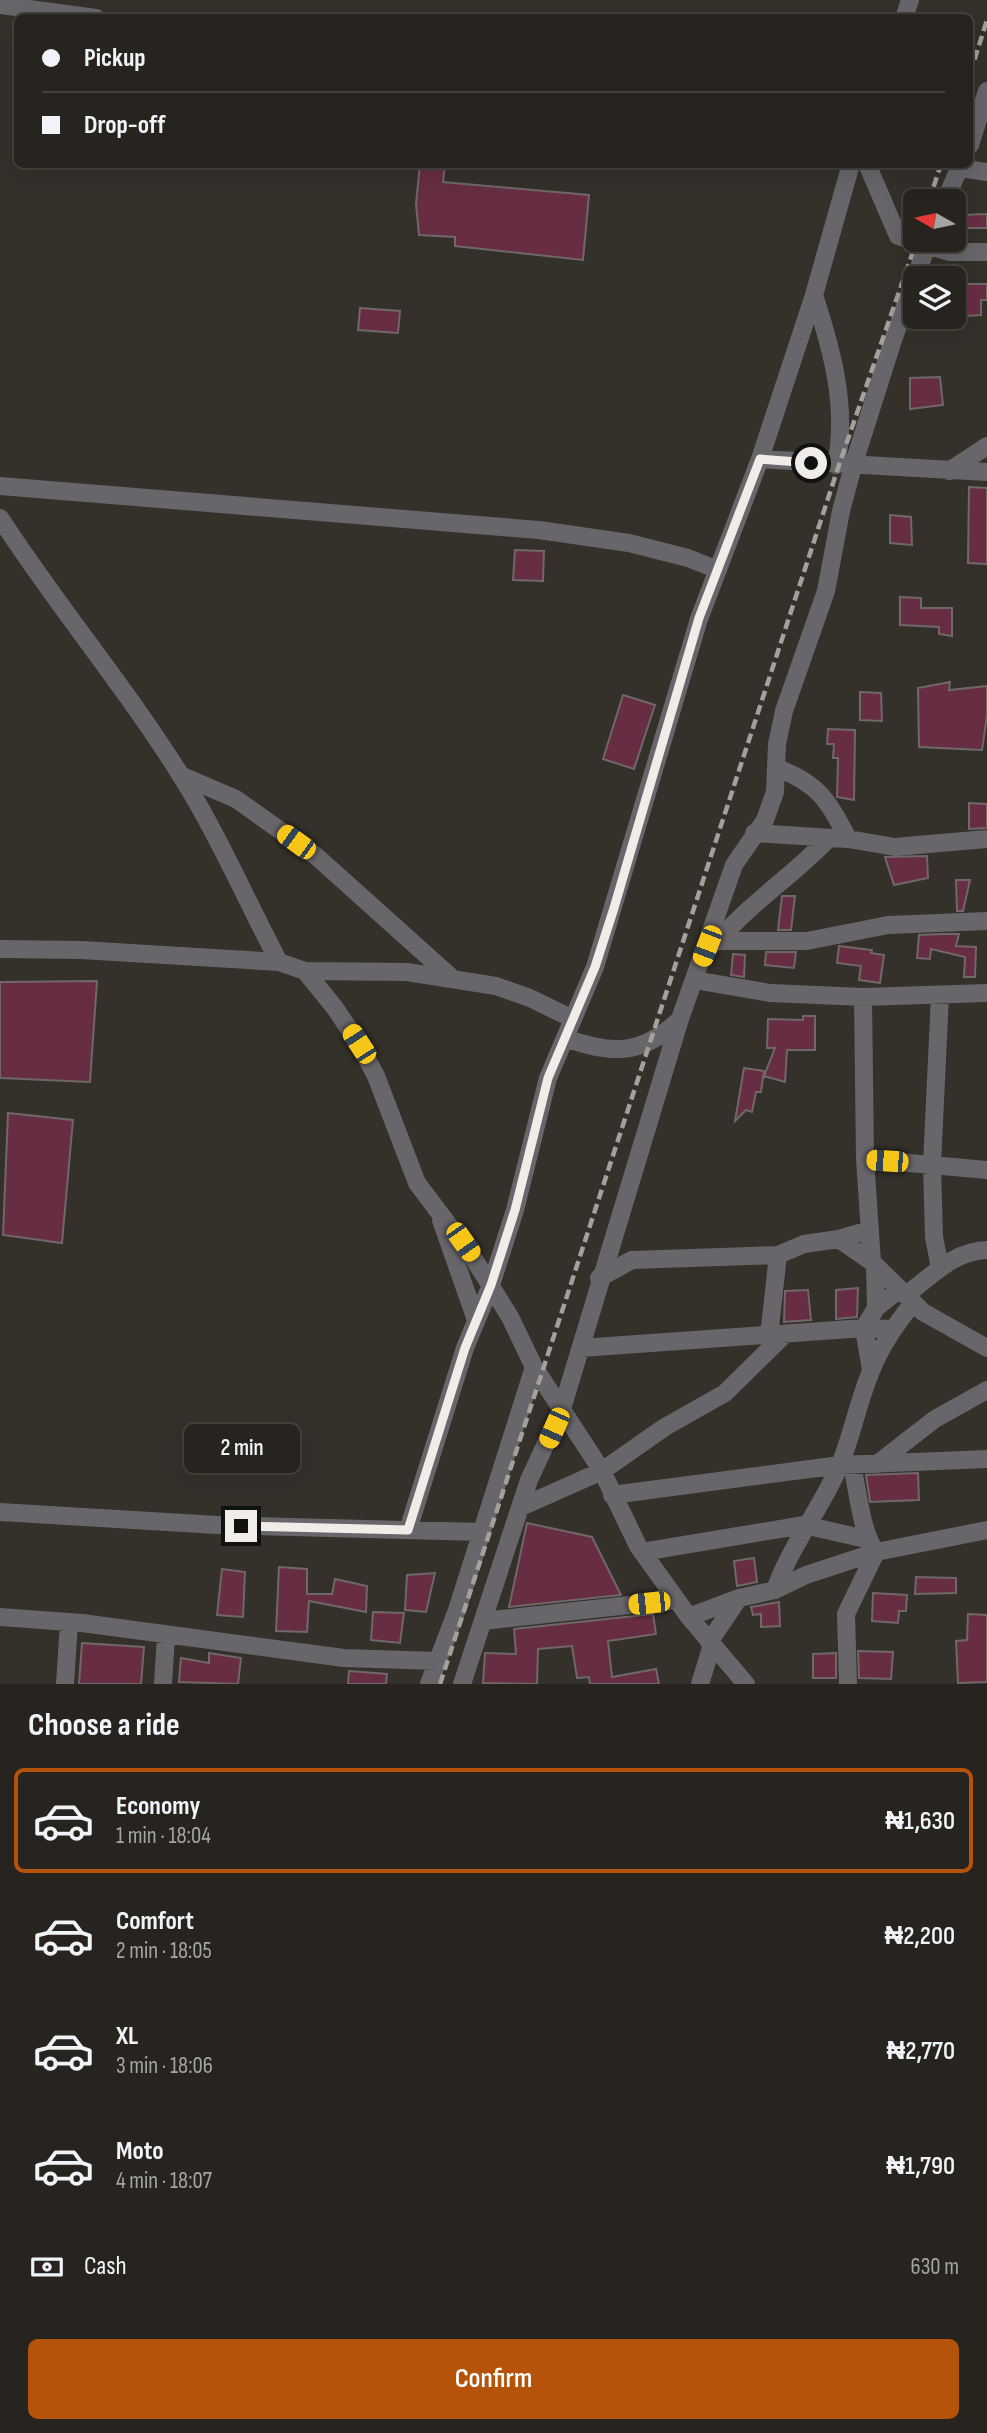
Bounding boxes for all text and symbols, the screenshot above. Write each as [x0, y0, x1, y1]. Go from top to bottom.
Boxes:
text: Pickup [84, 43, 146, 74]
text: Drop-off [84, 110, 165, 141]
north arrow [903, 189, 966, 252]
map controls [903, 189, 966, 329]
button: layers [903, 266, 966, 329]
route start [795, 447, 827, 479]
car [273, 821, 320, 863]
car [690, 923, 725, 969]
car [339, 1021, 380, 1067]
car [866, 1149, 909, 1173]
car [443, 1219, 484, 1265]
car [536, 1405, 573, 1451]
callout: 2 min [183, 1424, 299, 1474]
text: 2 min [220, 1434, 264, 1462]
route end [225, 1510, 257, 1542]
car [628, 1590, 671, 1616]
text: Choose a ride [28, 1706, 180, 1745]
icon: car [32, 1789, 95, 1852]
text: Economy [116, 1791, 200, 1822]
text: ₦1,630 [885, 1806, 955, 1837]
text: 1 min · 18:04 [116, 1822, 211, 1850]
icon: car [32, 1904, 95, 1967]
text: Comfort [116, 1906, 194, 1937]
text: ₦2,200 [884, 1921, 955, 1952]
text: 2 min · 18:05 [116, 1937, 212, 1965]
icon: car [32, 2019, 95, 2082]
text: XL [116, 2021, 138, 2052]
text: ₦2,770 [887, 2036, 955, 2067]
text: 3 min · 18:06 [116, 2052, 213, 2080]
icon: car [32, 2134, 95, 2197]
text: Moto [116, 2136, 164, 2167]
text: ₦1,790 [886, 2151, 955, 2182]
text: 4 min · 18:07 [116, 2167, 212, 2195]
icon: cash [28, 2248, 66, 2286]
text: Cash [84, 2251, 127, 2282]
text: 630 m [911, 2253, 959, 2281]
button: Confirm [28, 2339, 959, 2419]

